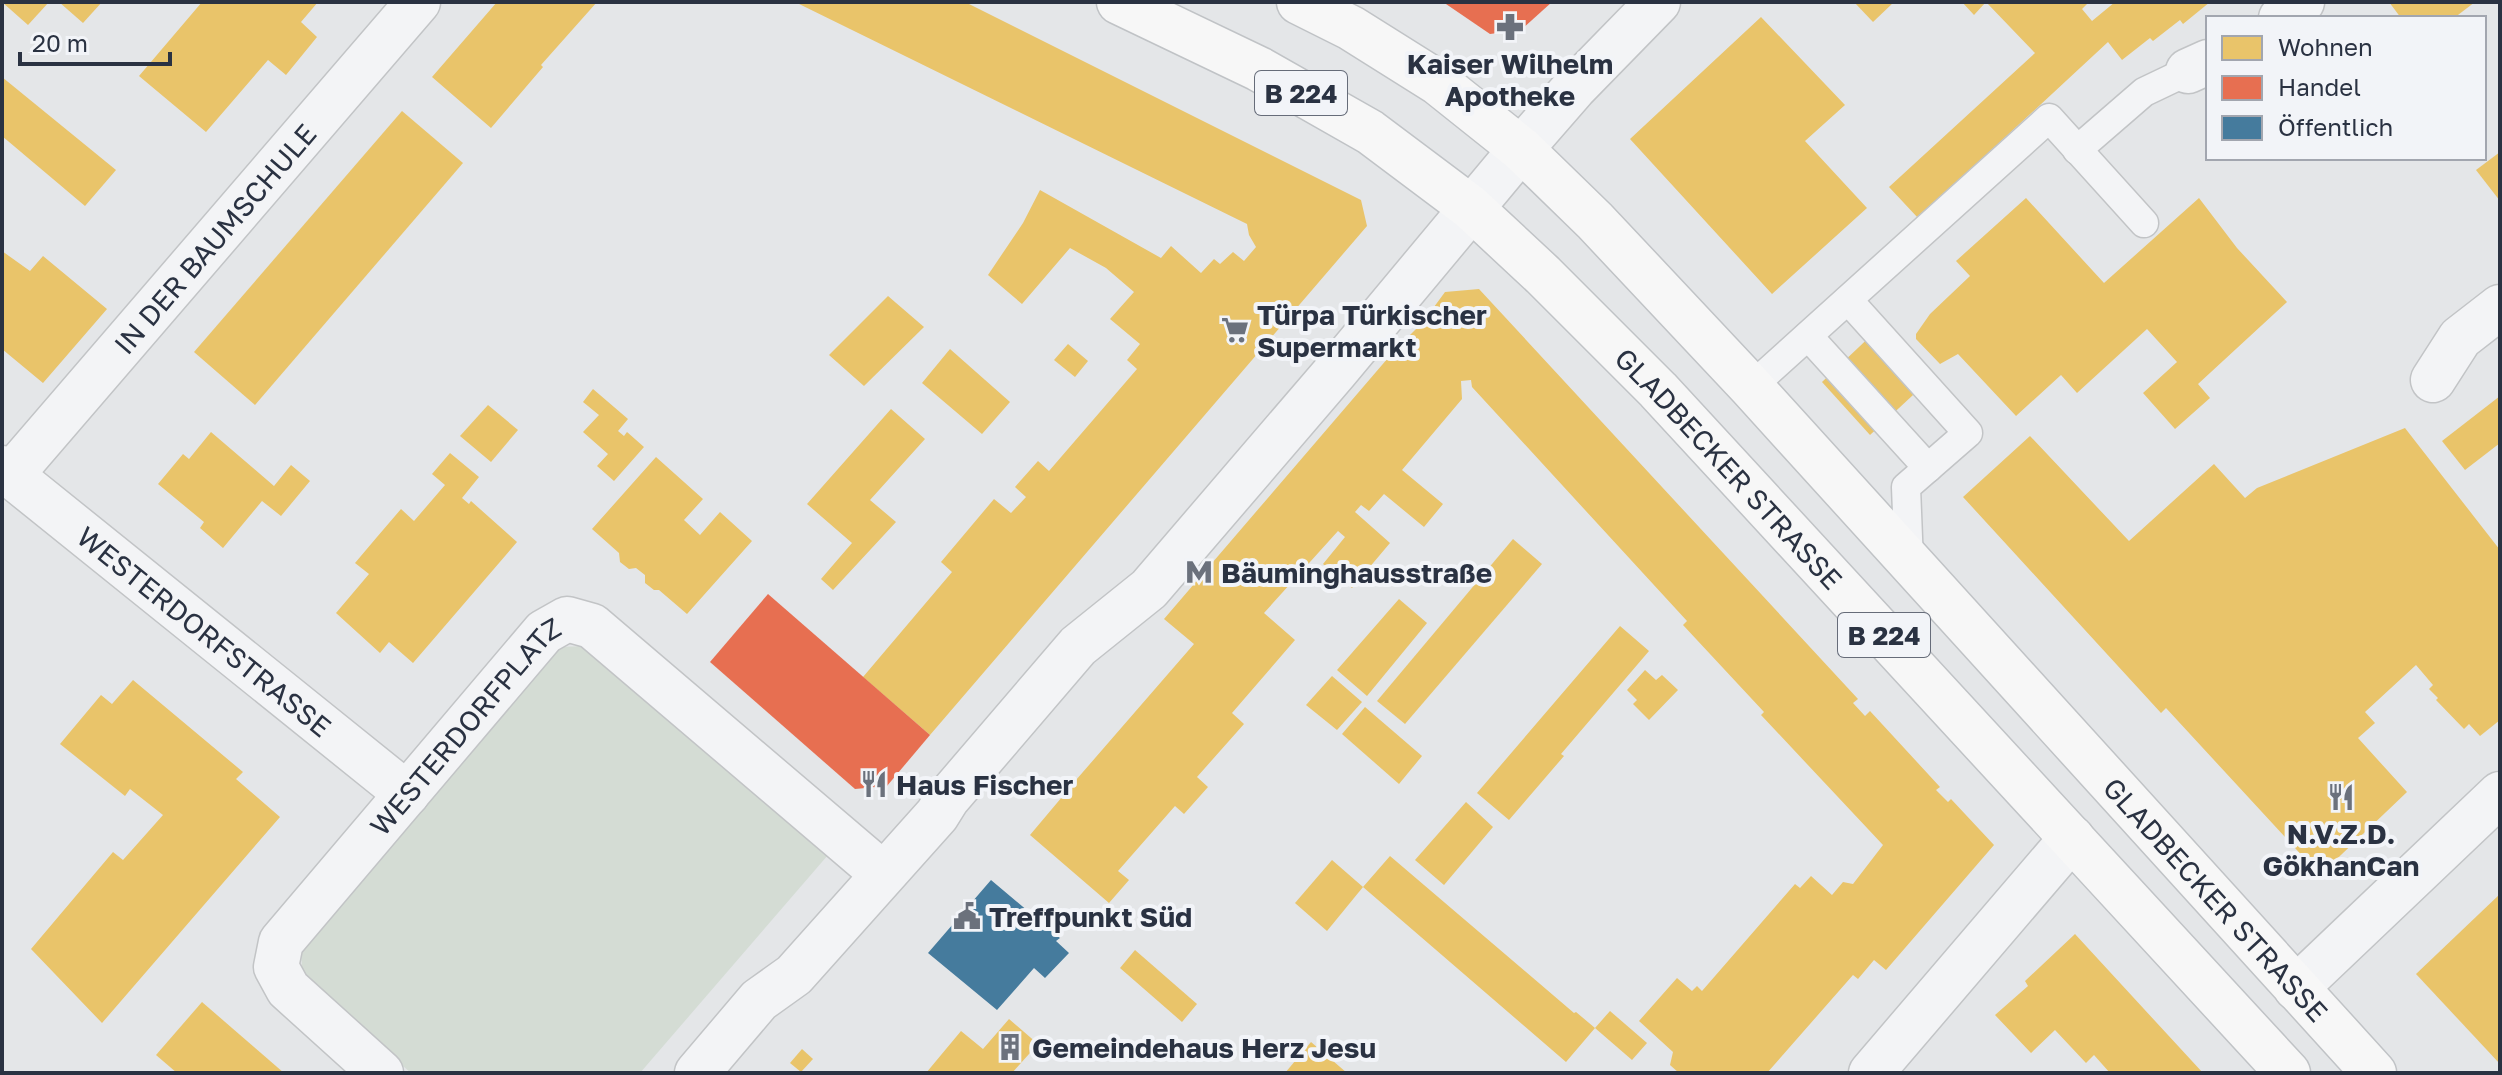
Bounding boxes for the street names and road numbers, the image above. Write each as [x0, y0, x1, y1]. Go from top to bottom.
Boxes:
road number: B 224 [1255, 71, 1347, 115]
street label: IN DER BAUMSCHULE [107, 117, 322, 360]
street label: GLADBECKER STRASSE [1609, 341, 1850, 596]
street label: WESTERDORFSTRASSE [71, 519, 338, 743]
street label: WESTERDORFPLATZ [363, 610, 566, 842]
road number: B 224 [1838, 613, 1930, 657]
street label: GLADBECKER STRASSE [2097, 770, 2335, 1028]

